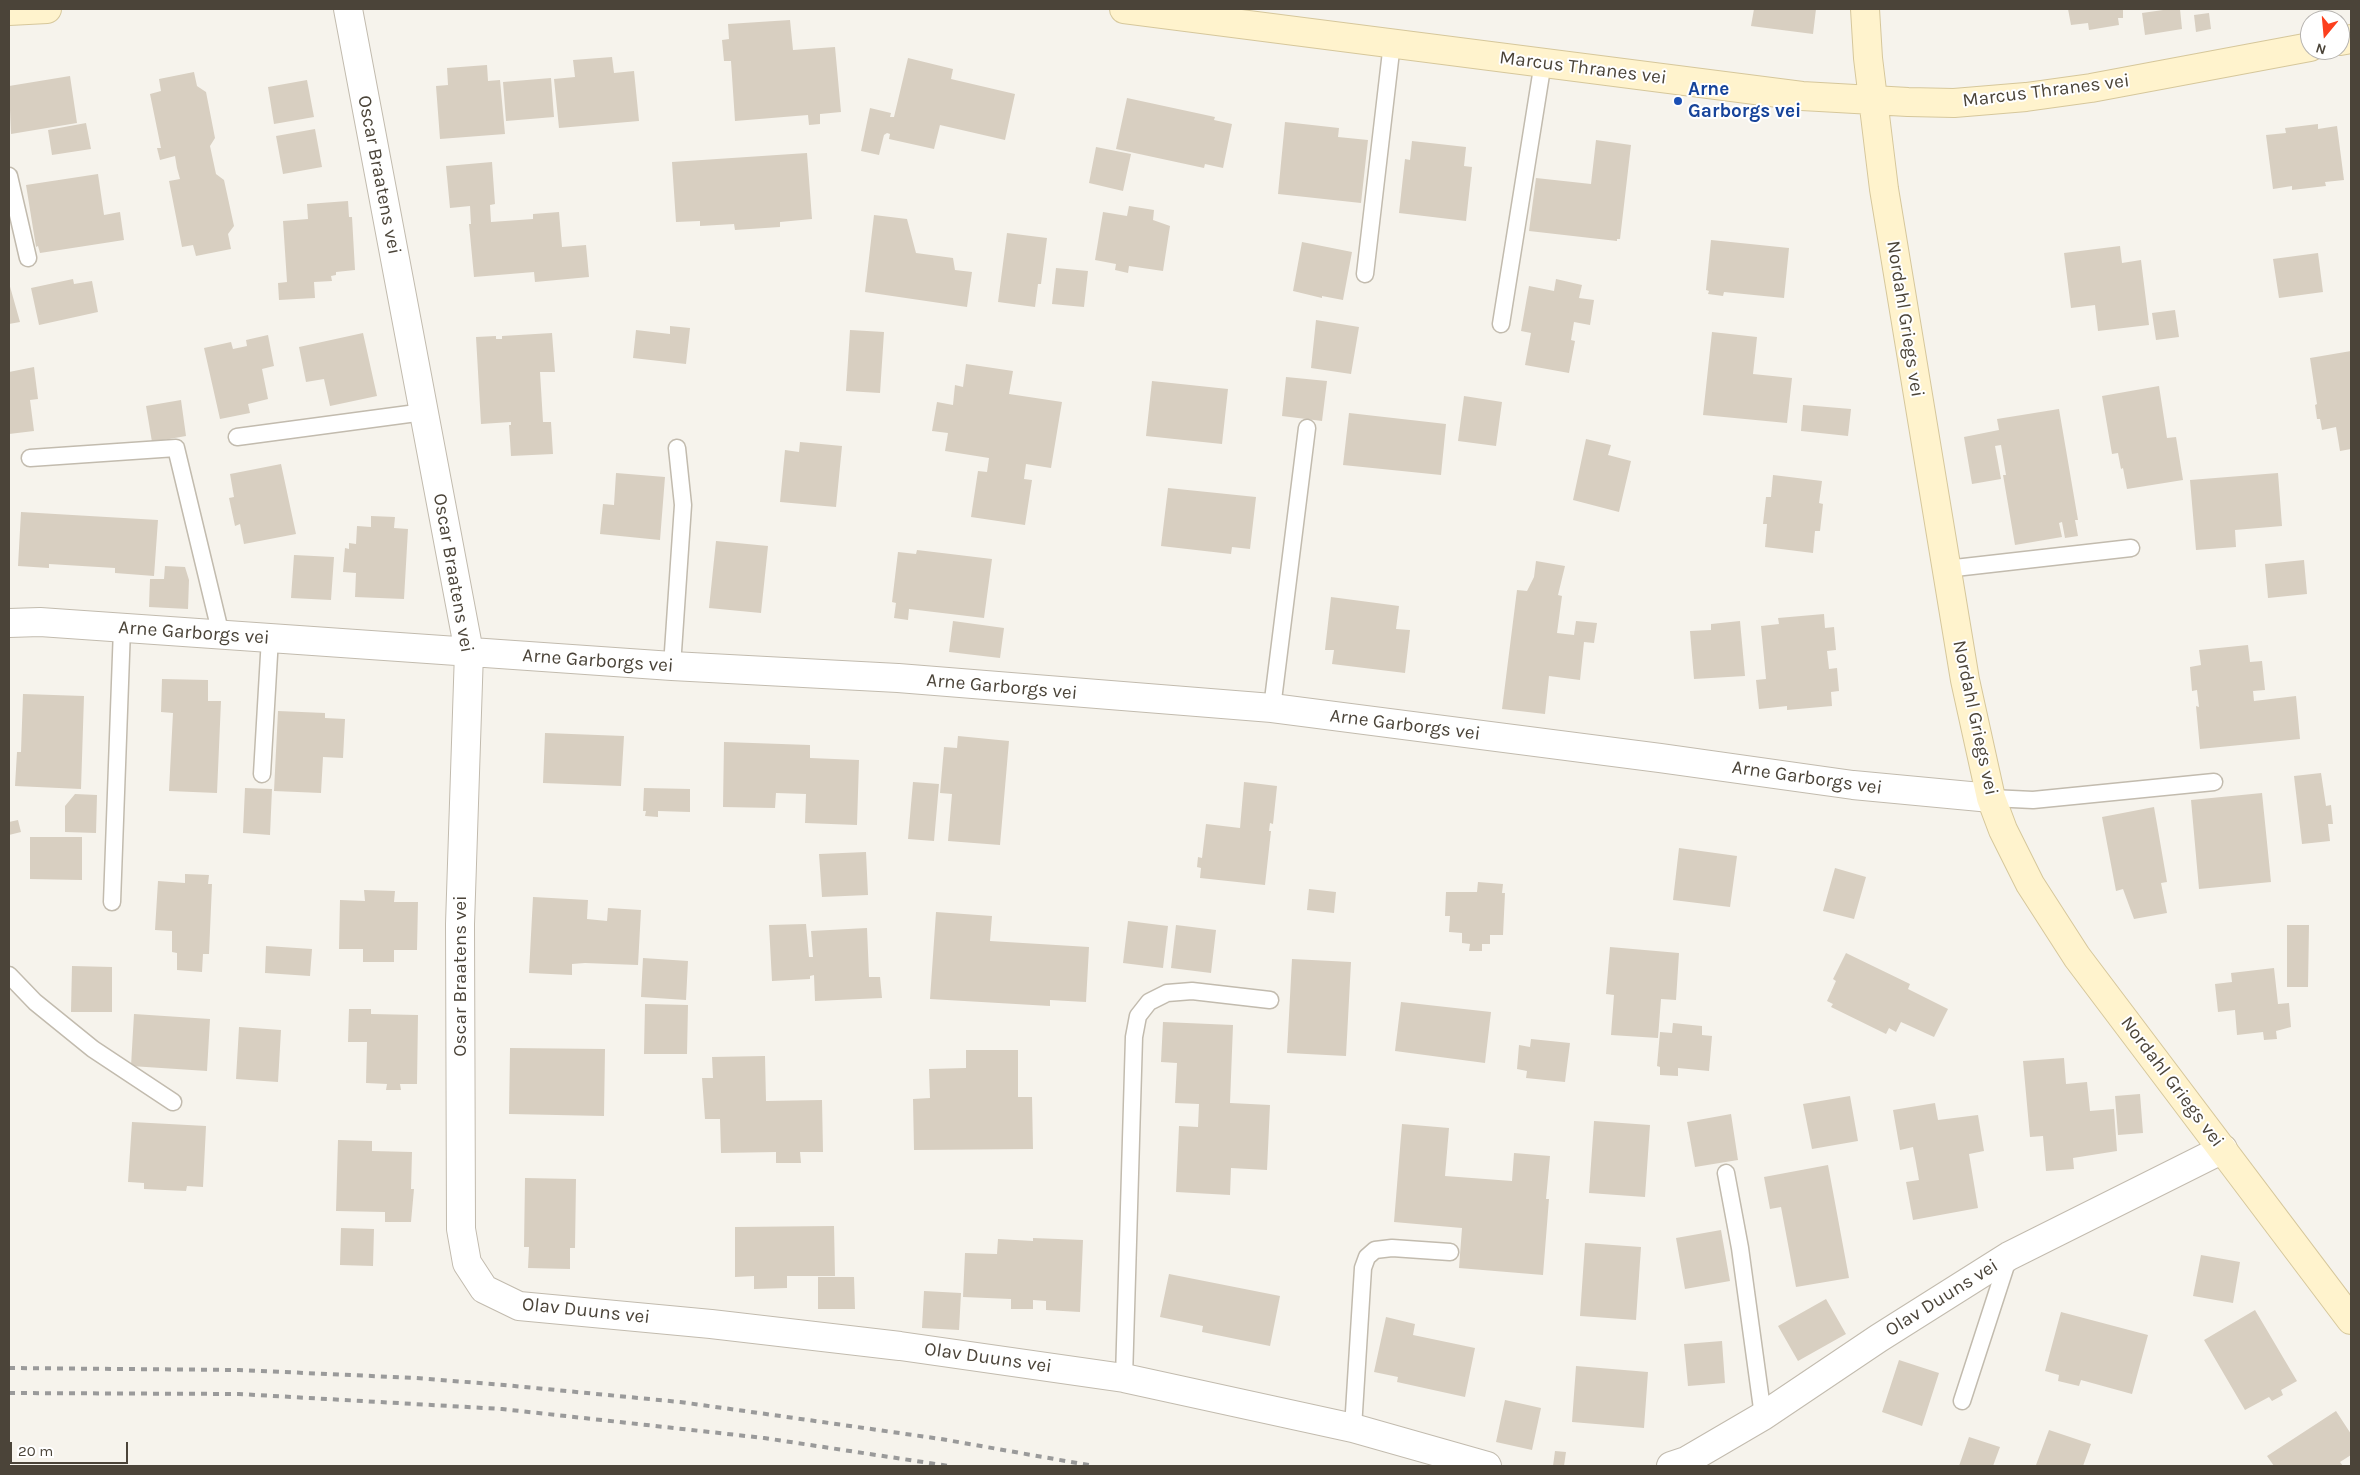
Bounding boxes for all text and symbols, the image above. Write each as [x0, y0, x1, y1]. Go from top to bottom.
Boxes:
north arrow [2300, 10, 2350, 60]
text: N [2313, 39, 2328, 58]
street label: Marcus Thranes vei [1498, 46, 1668, 90]
street label: Marcus Thranes vei [1961, 69, 2131, 113]
place label: Arne Garborgs vei [1688, 79, 1801, 123]
street label: Oscar Braatens vei [352, 94, 406, 256]
marker: Arne Garborgs vei [1672, 95, 1684, 107]
street label: Nordahl Griegs vei [1881, 239, 1929, 399]
street label: Oscar Braatens vei [428, 492, 478, 654]
street label: Arne Garborgs vei [118, 616, 270, 650]
street label: Nordahl Griegs vei [1947, 638, 2003, 798]
street label: Arne Garborgs vei [522, 644, 674, 678]
street label: Arne Garborgs vei [926, 669, 1078, 705]
street label: Arne Garborgs vei [1328, 704, 1482, 746]
street label: Arne Garborgs vei [1730, 756, 1884, 800]
street label: Oscar Braatens vei [450, 895, 472, 1057]
street label: Nordahl Griegs vei [2115, 1012, 2229, 1152]
street label: Olav Duuns vei [1881, 1254, 2003, 1342]
street label: Olav Duuns vei [521, 1293, 651, 1329]
street label: Olav Duuns vei [923, 1338, 1053, 1378]
scale bar [12, 1432, 130, 1464]
text: 20 m [18, 1442, 53, 1460]

